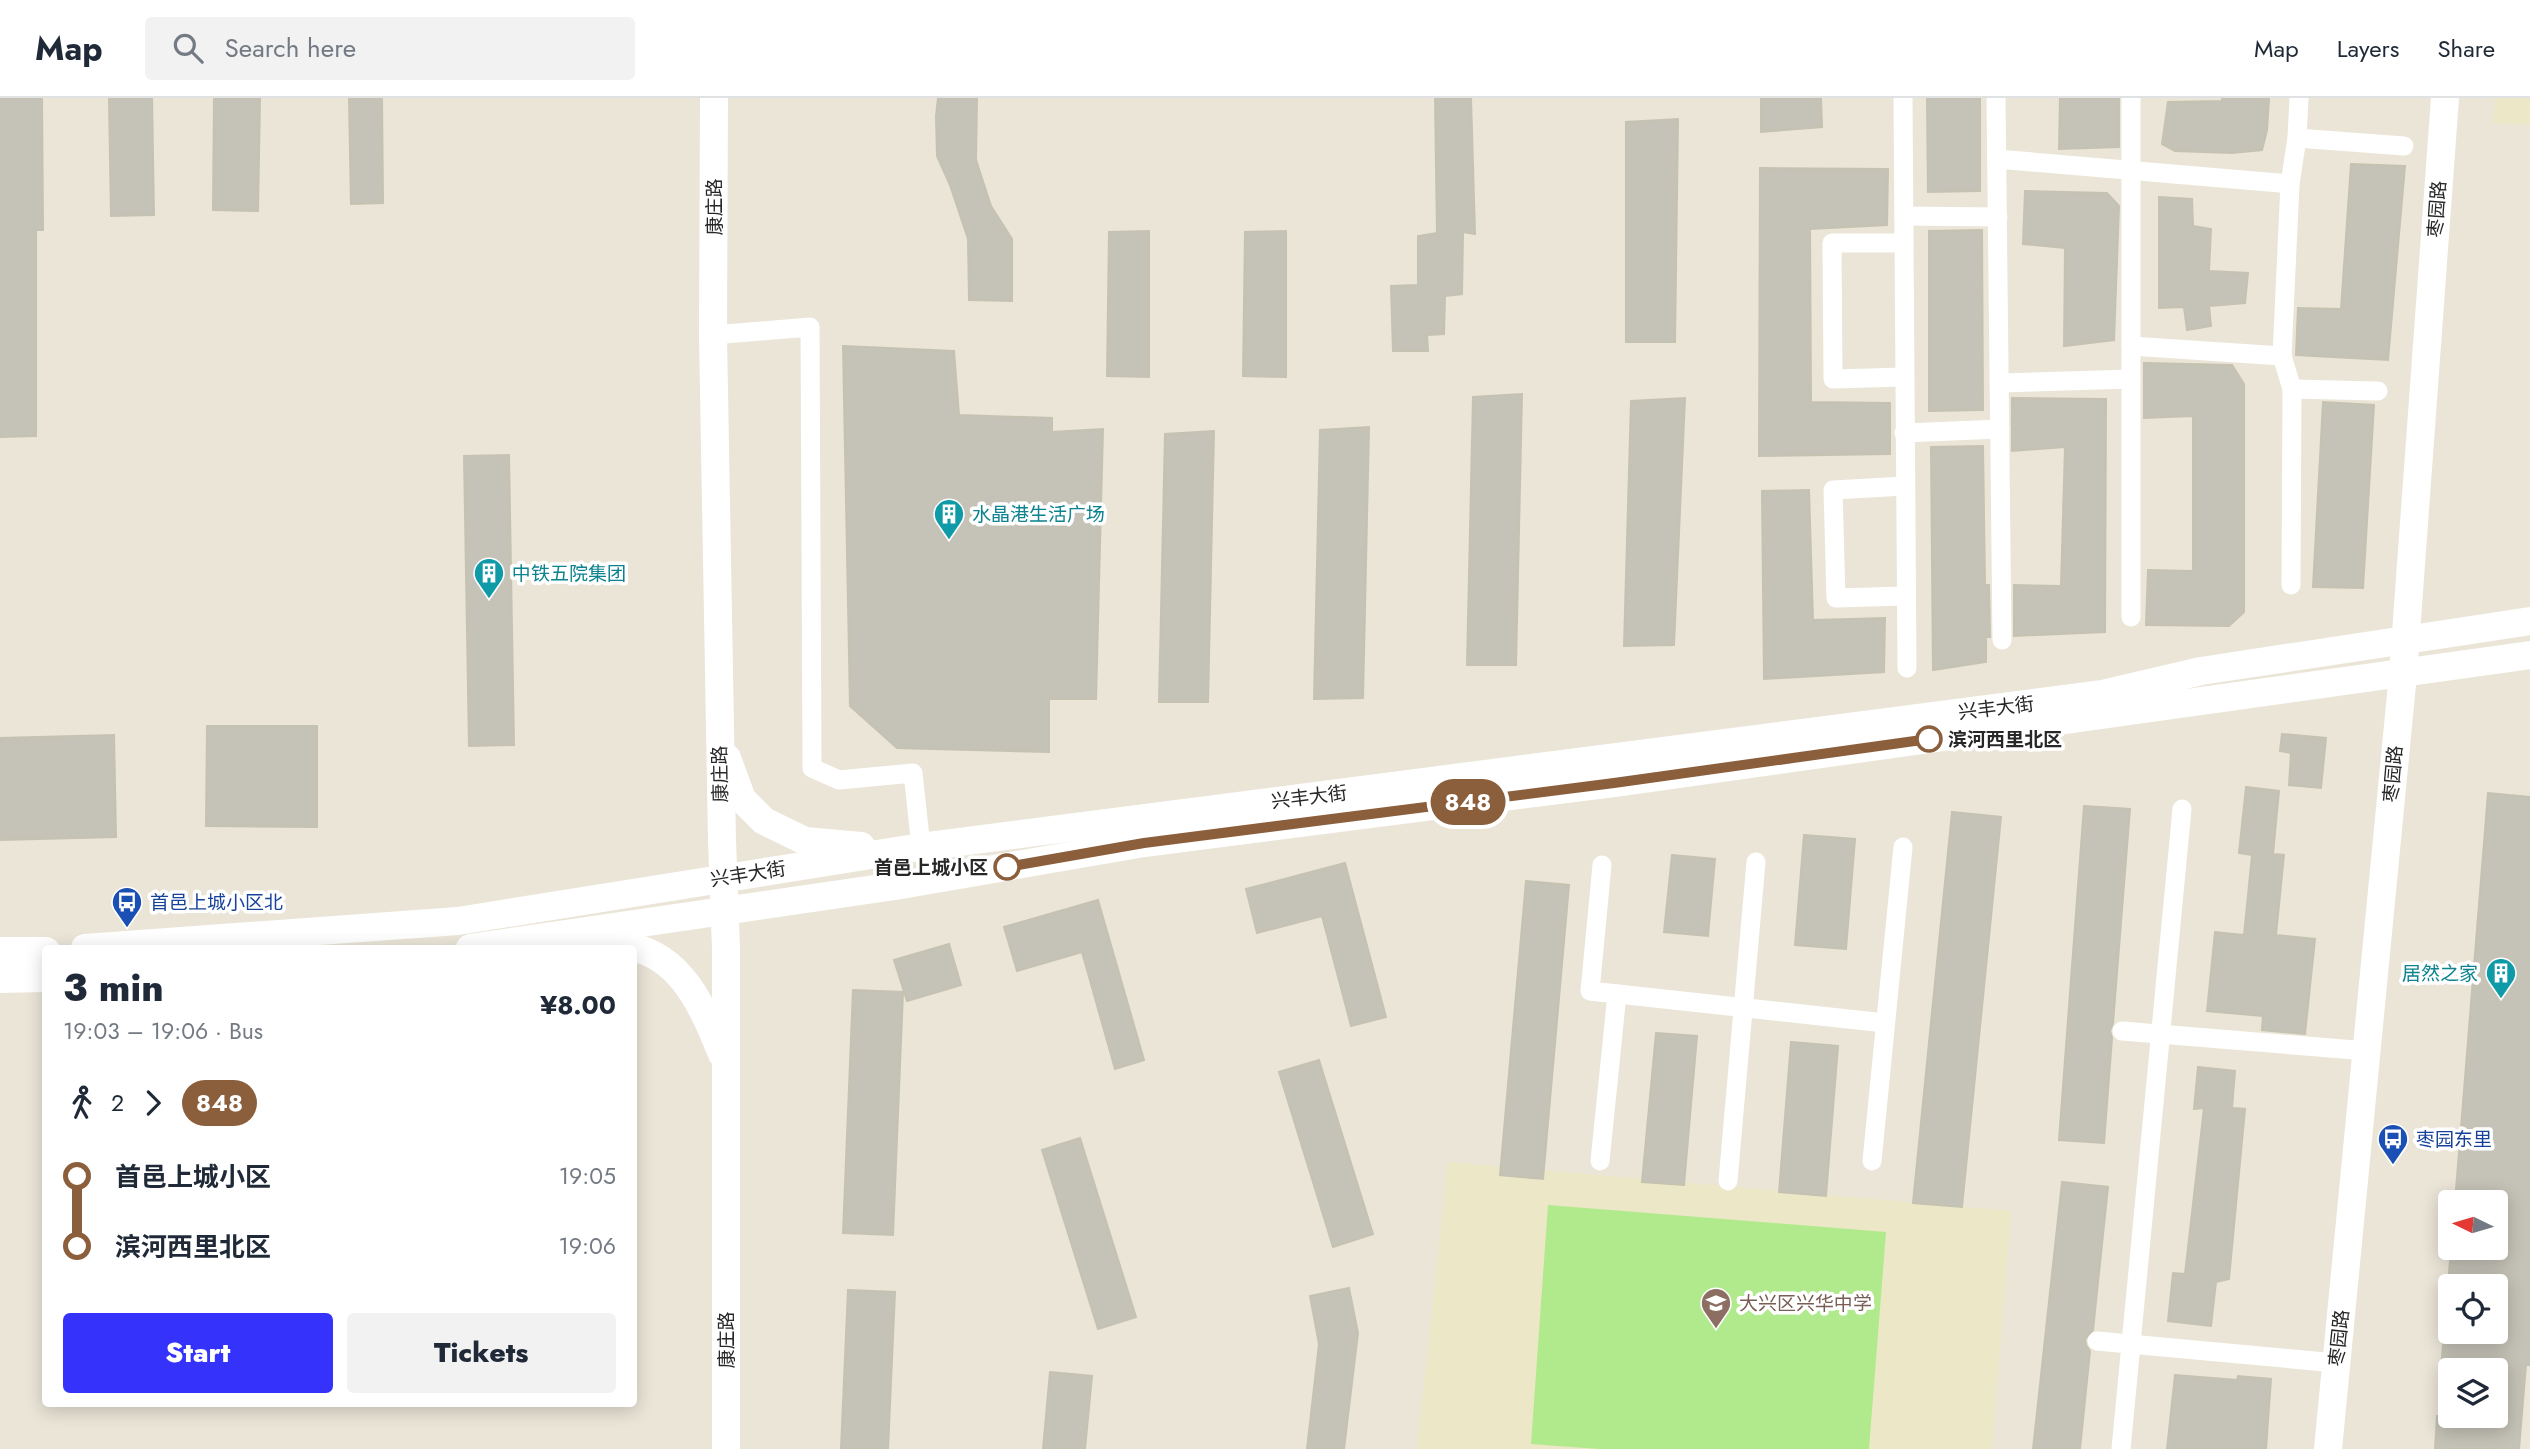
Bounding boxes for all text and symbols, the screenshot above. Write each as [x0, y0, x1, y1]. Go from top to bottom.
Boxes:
search box [145, 17, 635, 80]
text: Map [35, 25, 103, 72]
icon: search [169, 29, 207, 67]
text: Search here [225, 29, 356, 67]
text: Map [2254, 31, 2299, 66]
text: Layers [2337, 31, 2399, 66]
text: Share [2437, 31, 2495, 66]
street label: 康庄路 [701, 178, 728, 236]
street label: 枣园路 [2422, 180, 2452, 238]
building icon: 水晶港生活广场 [932, 497, 966, 541]
place label: 水晶港生活广场 [972, 501, 1105, 528]
building icon: 中铁五院集团 [472, 556, 506, 600]
place label: 中铁五院集团 [512, 560, 626, 587]
street label: 兴丰大街 [1957, 690, 2035, 726]
marker: 滨河西里北区 [1916, 726, 1942, 752]
place label: 滨河西里北区 [1948, 726, 2062, 753]
street label: 枣园路 [2377, 744, 2409, 804]
street label: 康庄路 [706, 745, 734, 803]
street label: 兴丰大街 [1270, 779, 1348, 815]
line badge: 848 [1428, 779, 1508, 825]
text: 848 [1445, 784, 1491, 819]
place label: 首邑上城小区 [874, 854, 988, 881]
marker: 首邑上城小区 [994, 854, 1020, 880]
street label: 兴丰大街 [708, 855, 788, 893]
bus stop icon: 首邑上城小区北 [110, 885, 144, 929]
place label: 首邑上城小区北 [150, 889, 283, 916]
building icon: 居然之家 [2484, 956, 2518, 1000]
text: 3 min [63, 960, 164, 1015]
place label: 居然之家 [2402, 960, 2478, 987]
text: ¥8.00 [540, 986, 616, 1024]
text: 19:03 – 19:06 · Bus [63, 1014, 263, 1048]
icon: walk [63, 1084, 101, 1122]
icon: forward [134, 1084, 172, 1122]
text: 848 [196, 1085, 243, 1120]
text: 2 [111, 1086, 124, 1120]
bus stop icon: 枣园东里 [2376, 1122, 2410, 1166]
place label: 枣园东里 [2416, 1126, 2492, 1153]
text: 首邑上城小区 [115, 1158, 271, 1196]
text: 19:05 [559, 1159, 616, 1193]
north arrow [2438, 1190, 2508, 1260]
map controls [2438, 1190, 2508, 1428]
text: 滨河西里北区 [115, 1228, 271, 1266]
text: 19:06 [558, 1229, 616, 1263]
button: locate [2438, 1274, 2508, 1344]
school or university icon: 大兴区兴华中学 [1699, 1286, 1733, 1330]
place label: 大兴区兴华中学 [1739, 1290, 1872, 1317]
street label: 枣园路 [2323, 1308, 2355, 1368]
street label: 康庄路 [713, 1311, 740, 1369]
button: Start [63, 1313, 333, 1393]
button: Tickets [347, 1313, 616, 1393]
button: layers [2438, 1358, 2508, 1428]

